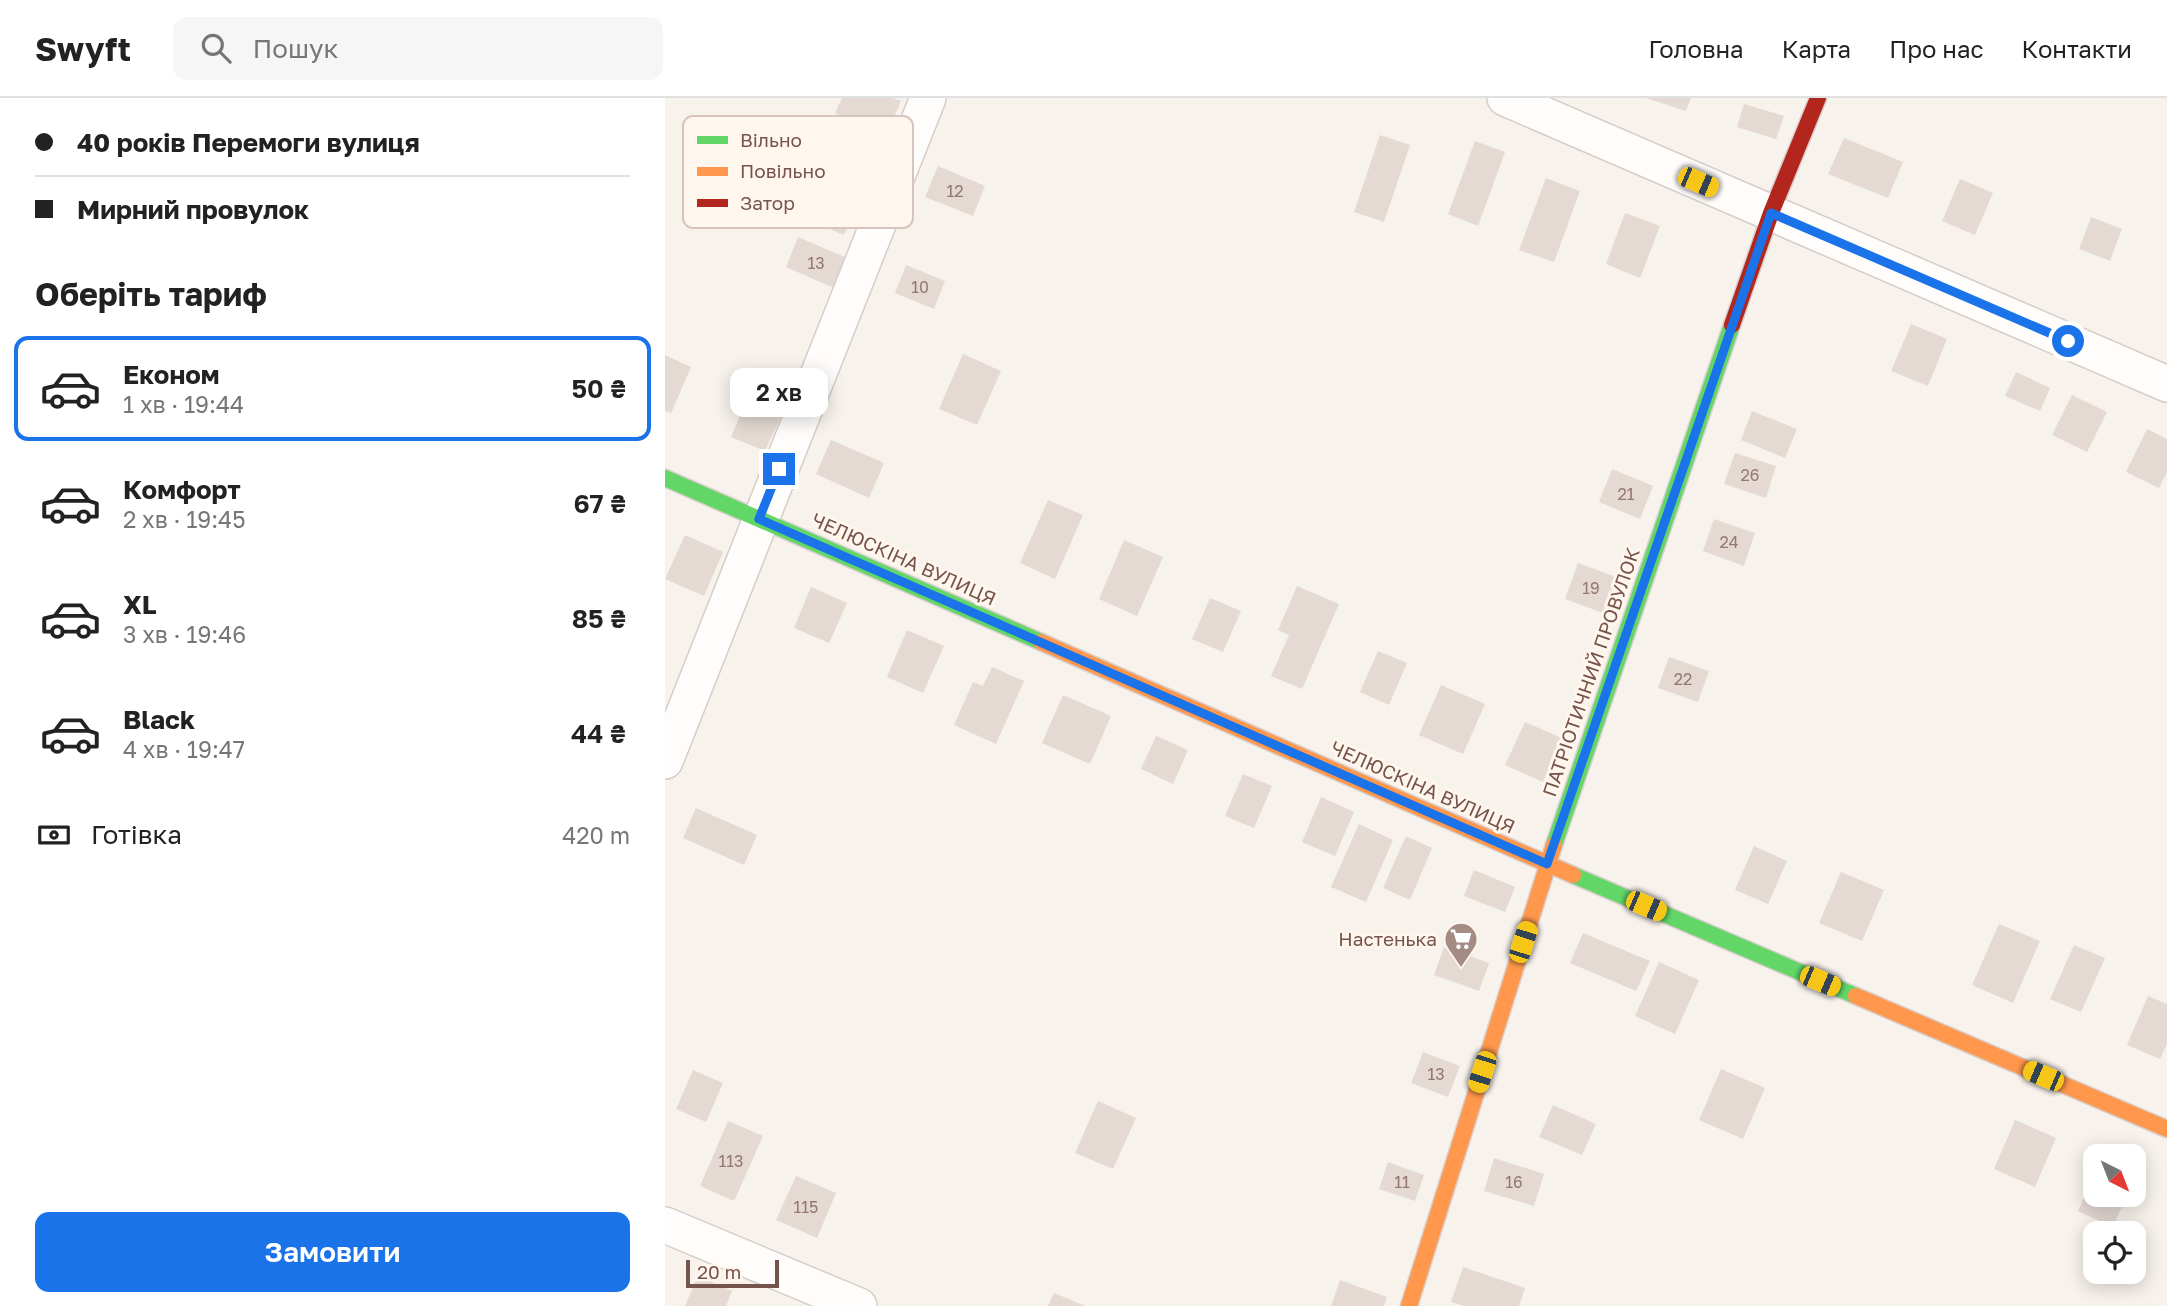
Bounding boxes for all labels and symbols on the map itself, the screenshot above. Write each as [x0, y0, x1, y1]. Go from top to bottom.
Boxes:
legend [683, 116, 913, 228]
text: Вільно [740, 128, 802, 151]
text: Повільно [740, 159, 826, 182]
car [1675, 164, 1722, 200]
house number: 12 [946, 181, 964, 201]
text: Затор [740, 191, 795, 214]
house number: 13 [807, 253, 825, 273]
house number: 10 [911, 277, 929, 297]
route start [2052, 325, 2084, 357]
callout: 2 хв [730, 368, 828, 416]
route end [763, 453, 795, 485]
house number: 26 [1741, 465, 1759, 485]
house number: 21 [1617, 484, 1635, 504]
street label: ЧЕЛЮСКІНА ВУЛИЦЯ [808, 507, 1000, 610]
house number: 24 [1719, 532, 1739, 552]
street label: ПАТРІОТИЧНИЙ ПРОВУЛОК [1537, 544, 1644, 799]
house number: 19 [1582, 578, 1600, 598]
house number: 22 [1674, 669, 1692, 689]
street label: ЧЕЛЮСКІНА ВУЛИЦЯ [1327, 735, 1519, 838]
car [1623, 888, 1670, 924]
car [1507, 919, 1540, 965]
supermarket icon: Настенька [1442, 920, 1480, 969]
place label: Настенька [1338, 927, 1437, 950]
car [1797, 963, 1844, 999]
car [1466, 1049, 1499, 1095]
car [2020, 1058, 2067, 1094]
house number: 13 [1427, 1064, 1445, 1084]
north arrow [2083, 1144, 2145, 1208]
house number: 113 [719, 1151, 743, 1171]
house number: 11 [1394, 1172, 1410, 1192]
house number: 16 [1505, 1172, 1523, 1192]
house number: 115 [794, 1197, 818, 1217]
scale bar [686, 1257, 779, 1289]

